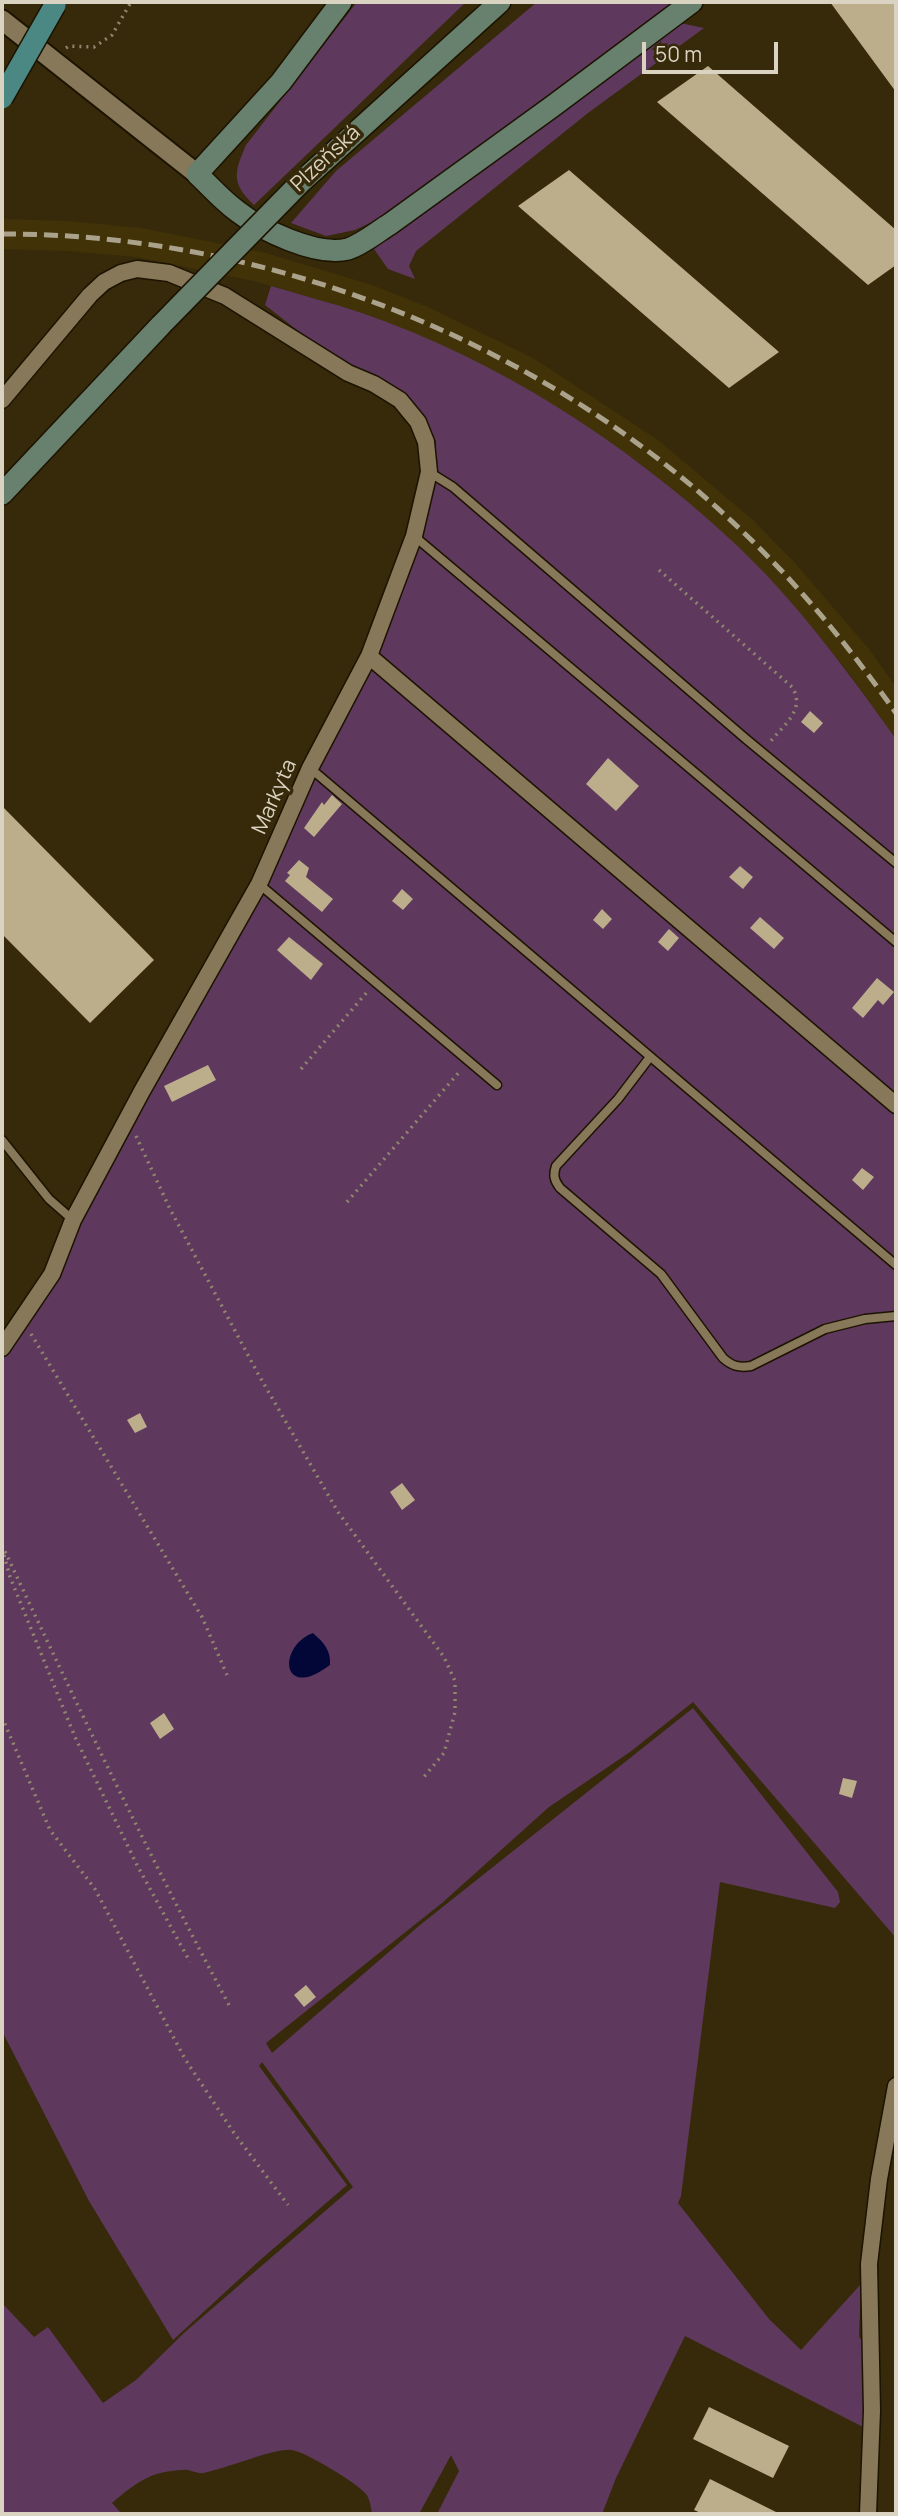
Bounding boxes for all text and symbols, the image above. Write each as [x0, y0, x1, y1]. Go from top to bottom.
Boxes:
scale bar [646, 28, 782, 72]
text: 50 m [655, 40, 702, 68]
street label: Plzeňská [286, 121, 366, 197]
street label: Markyta [247, 756, 303, 838]

